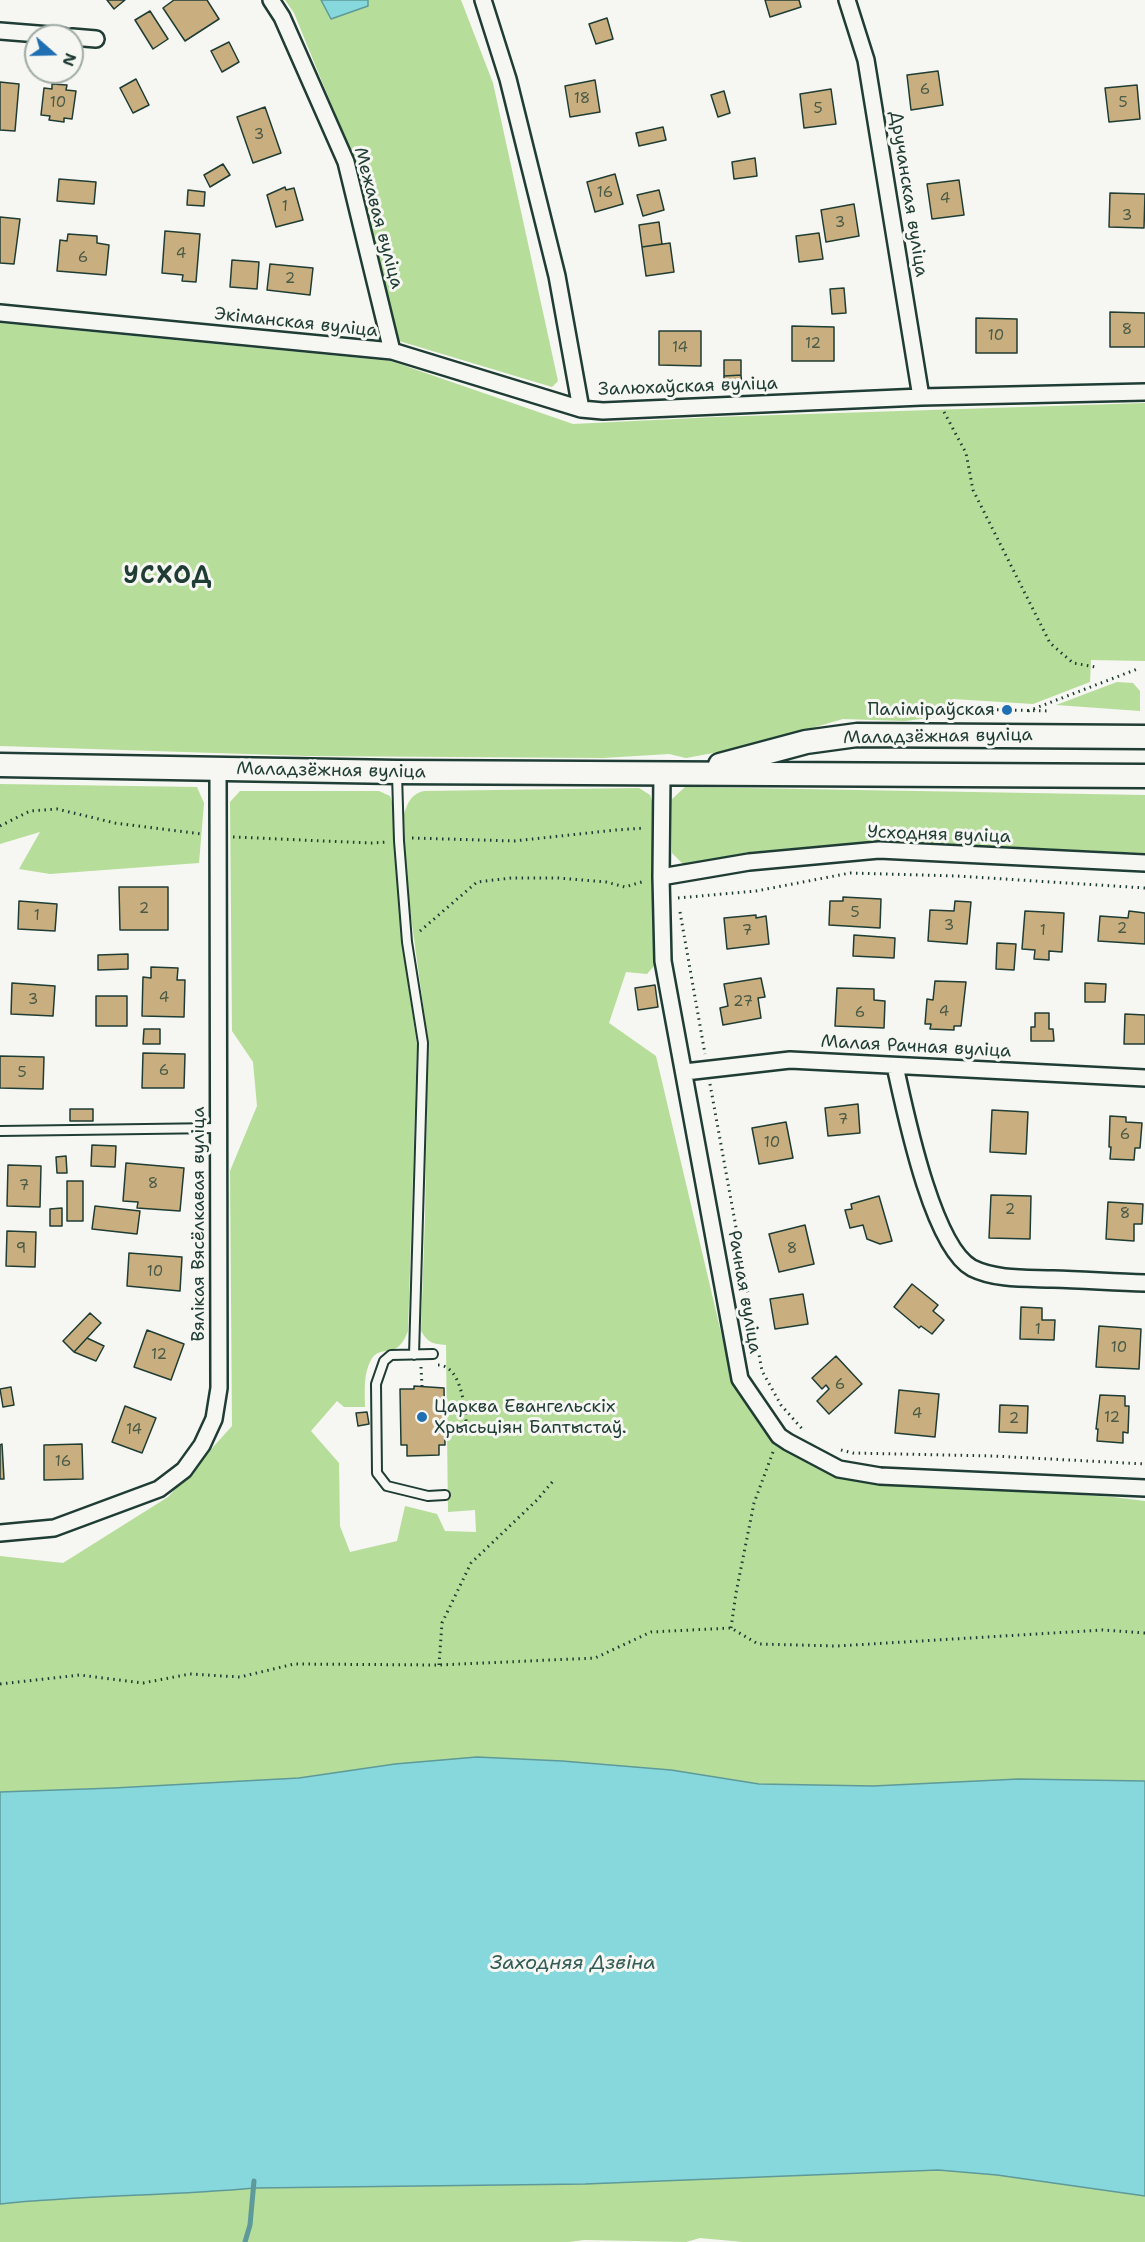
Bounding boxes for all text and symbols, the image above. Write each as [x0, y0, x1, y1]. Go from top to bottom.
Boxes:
north arrow [24, 24, 84, 84]
text: N [57, 50, 82, 69]
house number: 6 [920, 81, 930, 99]
house number: 18 [574, 90, 590, 108]
house number: 10 [50, 94, 66, 112]
house number: 5 [1118, 94, 1128, 112]
house number: 5 [813, 100, 823, 118]
street label: Дручанская вуліца [884, 110, 932, 278]
house number: 3 [254, 126, 264, 144]
street label: Межавая вуліца [349, 145, 407, 291]
house number: 16 [597, 184, 613, 202]
house number: 4 [940, 190, 950, 208]
house number: 1 [282, 198, 288, 216]
house number: 3 [1122, 207, 1132, 225]
house number: 3 [835, 214, 845, 232]
house number: 4 [176, 245, 186, 263]
house number: 6 [78, 249, 88, 267]
house number: 2 [285, 270, 295, 288]
street label: Экіманская вуліца [213, 304, 379, 342]
house number: 8 [1122, 321, 1132, 339]
house number: 10 [988, 327, 1004, 345]
house number: 12 [805, 335, 821, 353]
house number: 14 [672, 339, 688, 357]
street label: Залюхаўская вуліца [598, 373, 778, 401]
district label: УСХОД [123, 563, 213, 591]
place label: Паліміраўская [868, 699, 995, 721]
marker: Паліміраўская [1000, 703, 1014, 717]
street label: Маладзёжная вуліца [843, 725, 1033, 749]
street label: Маладзёжная вуліца [236, 759, 426, 783]
street label: Усходняя вуліца [867, 822, 1011, 848]
house number: 2 [139, 900, 149, 918]
house number: 5 [850, 904, 860, 922]
house number: 1 [34, 907, 40, 925]
house number: 3 [944, 917, 954, 935]
house number: 2 [1117, 920, 1127, 938]
house number: 7 [742, 922, 752, 940]
house number: 1 [1040, 922, 1046, 940]
house number: 4 [159, 989, 169, 1007]
house number: 3 [28, 991, 38, 1009]
house number: 27 [733, 993, 753, 1011]
house number: 4 [939, 1003, 949, 1021]
house number: 6 [855, 1004, 865, 1022]
street label: Малая Рачная вуліца [820, 1031, 1012, 1063]
house number: 6 [159, 1062, 169, 1080]
house number: 5 [17, 1064, 27, 1082]
street label: Вялікая Вясёлкавая вуліца [188, 1107, 210, 1341]
house number: 7 [838, 1111, 848, 1129]
house number: 6 [1120, 1126, 1130, 1144]
house number: 10 [764, 1134, 780, 1152]
house number: 8 [148, 1175, 158, 1193]
house number: 7 [19, 1177, 29, 1195]
house number: 2 [1005, 1201, 1015, 1219]
house number: 8 [1120, 1205, 1130, 1223]
street label: Рачная вуліца [723, 1229, 765, 1355]
house number: 9 [16, 1240, 26, 1258]
house number: 8 [787, 1240, 797, 1258]
house number: 10 [147, 1263, 163, 1281]
house number: 1 [1035, 1321, 1041, 1339]
house number: 10 [1111, 1339, 1127, 1357]
house number: 12 [151, 1346, 167, 1364]
house number: 6 [835, 1376, 845, 1394]
place label: Царква Евангельскіх Хрысьціян Баптыстаў. [434, 1396, 626, 1438]
house number: 4 [912, 1405, 922, 1423]
house number: 12 [1104, 1409, 1120, 1427]
marker: Царква Евангельскіх Хрысьціян Баптыстаў. [415, 1410, 429, 1424]
house number: 2 [1009, 1410, 1019, 1428]
house number: 14 [126, 1421, 142, 1439]
house number: 16 [55, 1453, 71, 1471]
water label: Заходняя Дзвіна [490, 1952, 656, 1976]

